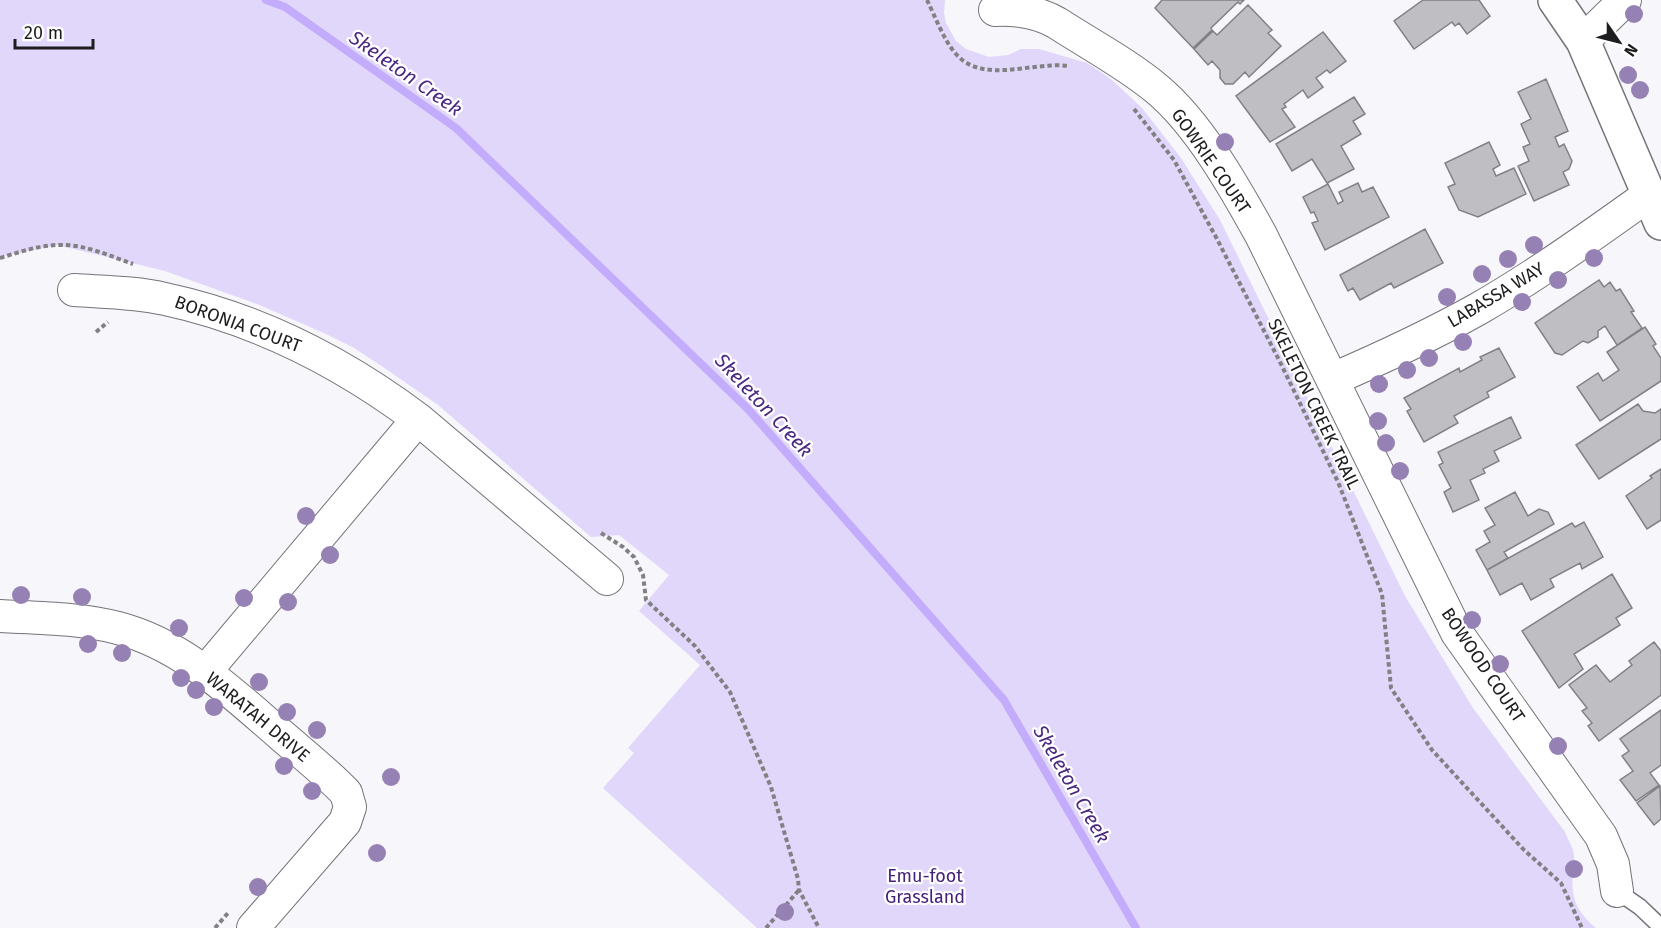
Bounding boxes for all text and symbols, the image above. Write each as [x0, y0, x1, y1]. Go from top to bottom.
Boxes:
scale bar [15, 12, 93, 50]
north arrow [1589, 12, 1649, 72]
text: 20 m [24, 22, 63, 44]
water label: Skeleton Creek [344, 25, 467, 121]
text: N [1620, 41, 1642, 60]
street label: GOWRIE COURT [1167, 104, 1256, 218]
street label: LABASSA WAY [1444, 257, 1548, 333]
street label: BORONIA COURT [172, 291, 305, 357]
street label: SKELETON CREEK TRAIL [1263, 315, 1365, 493]
water label: Skeleton Creek [709, 348, 818, 462]
street label: BOWOOD COURT [1437, 604, 1530, 727]
street label: WARATAH DRIVE [202, 667, 314, 767]
water label: Skeleton Creek [1028, 720, 1116, 847]
park label: Emu-foot Grassland [885, 865, 965, 908]

